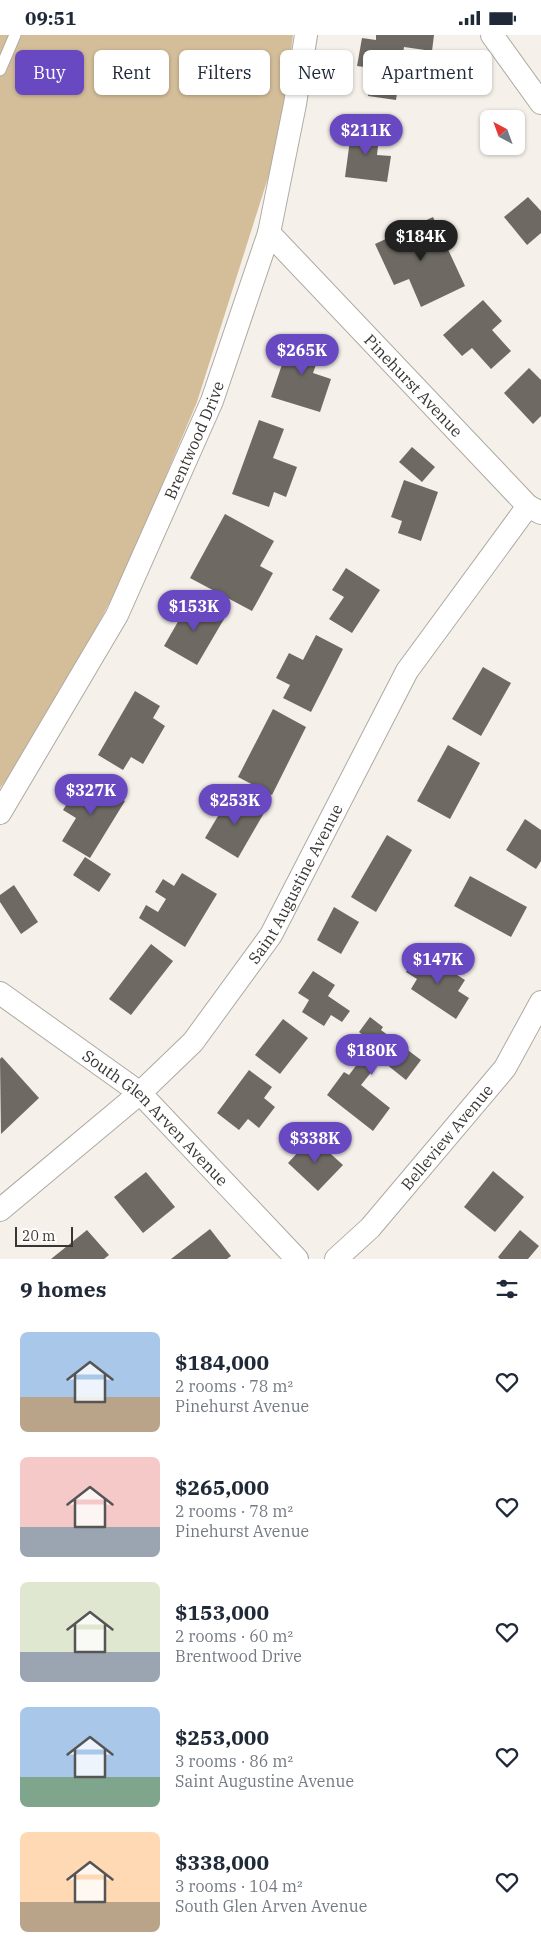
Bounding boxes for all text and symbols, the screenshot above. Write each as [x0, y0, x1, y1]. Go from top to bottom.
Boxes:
text: 09:51 [25, 6, 76, 30]
chip: Buy [15, 50, 84, 95]
chip: Rent [94, 50, 169, 95]
chip: Filters [179, 50, 270, 95]
chip: New [280, 50, 353, 95]
chip: Apartment [363, 50, 492, 95]
north arrow [480, 110, 525, 155]
map controls [480, 110, 525, 155]
pin: $211K [331, 113, 401, 156]
text: $211K [341, 120, 391, 140]
pin: $184K [386, 219, 456, 262]
text: $184K [396, 226, 446, 246]
street label: Pinehurst Avenue [360, 330, 467, 441]
pin: $265K [267, 333, 337, 376]
text: $265K [277, 340, 327, 360]
street label: Brentwood Drive [160, 379, 228, 502]
pin: $153K [159, 589, 229, 632]
text: $153K [169, 596, 219, 616]
pin: $327K [56, 773, 126, 816]
text: $327K [66, 780, 116, 800]
pin: $253K [200, 783, 270, 826]
text: $253K [210, 790, 260, 810]
street label: Saint Augustine Avenue [243, 800, 347, 968]
pin: $147K [403, 943, 473, 985]
text: $147K [413, 949, 463, 969]
pin: $180K [337, 1033, 407, 1076]
text: $180K [347, 1040, 397, 1060]
street label: South Glen Arven Avenue [79, 1045, 233, 1190]
street label: Belleview Avenue [396, 1080, 497, 1194]
pin: $338K [280, 1121, 350, 1164]
text: $338K [290, 1128, 340, 1148]
scale bar [15, 1224, 72, 1247]
text: 20 m [22, 1227, 55, 1245]
text: 9 homes [20, 1275, 106, 1303]
icon: filters [493, 1275, 521, 1303]
text: $184,000 [175, 1348, 269, 1376]
icon: home [60, 1352, 120, 1412]
icon: heart [493, 1368, 521, 1396]
text: 2 rooms · 78 m² [175, 1376, 293, 1396]
text: Pinehurst Avenue [175, 1396, 309, 1416]
text: $265,000 [175, 1473, 269, 1501]
icon: home [60, 1477, 120, 1537]
icon: heart [493, 1493, 521, 1521]
text: 2 rooms · 78 m² [175, 1501, 293, 1521]
text: Pinehurst Avenue [175, 1521, 309, 1541]
text: $153,000 [175, 1598, 269, 1626]
icon: home [60, 1602, 120, 1662]
icon: heart [493, 1618, 521, 1646]
text: 2 rooms · 60 m² [175, 1626, 293, 1646]
text: Brentwood Drive [175, 1646, 302, 1666]
text: $253,000 [175, 1723, 269, 1751]
icon: home [60, 1727, 120, 1787]
icon: heart [493, 1743, 521, 1771]
text: 3 rooms · 86 m² [175, 1751, 293, 1771]
text: Saint Augustine Avenue [175, 1771, 354, 1791]
text: $338,000 [175, 1848, 269, 1876]
icon: home [60, 1852, 120, 1912]
icon: heart [493, 1868, 521, 1896]
text: 3 rooms · 104 m² [175, 1876, 303, 1896]
text: South Glen Arven Avenue [175, 1896, 367, 1916]

